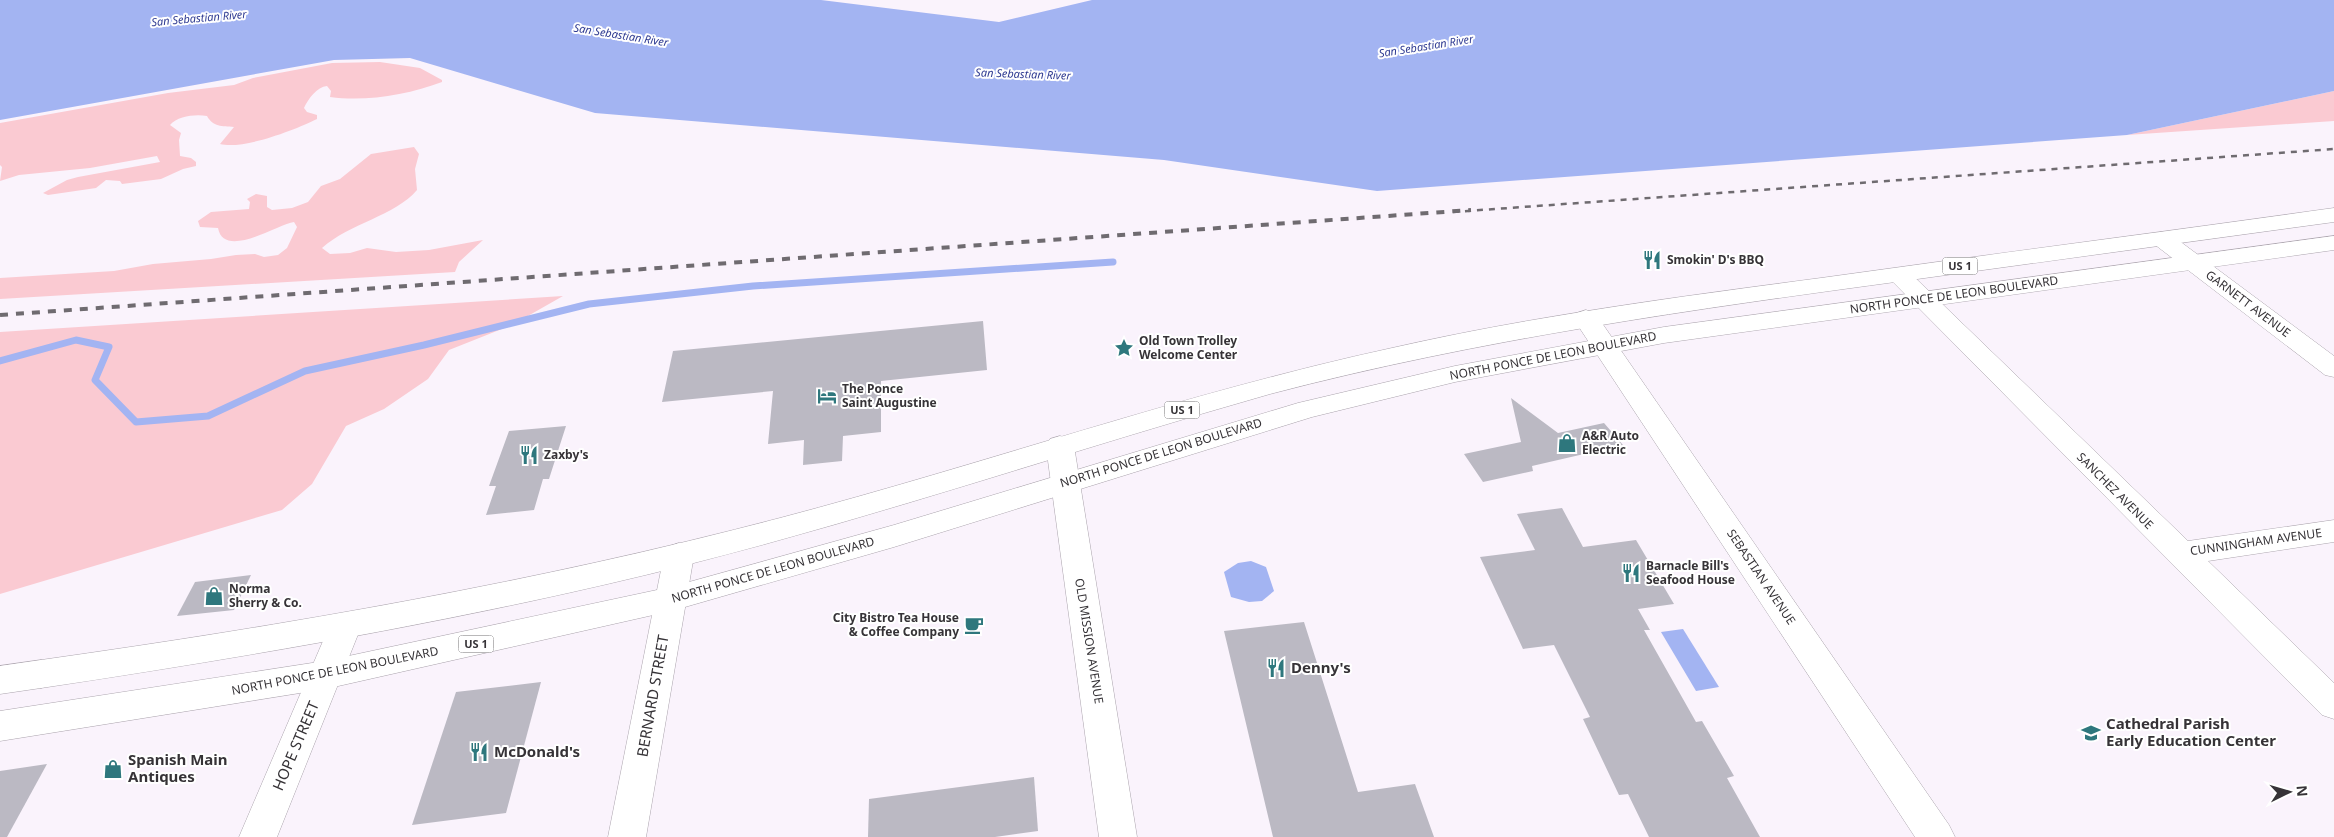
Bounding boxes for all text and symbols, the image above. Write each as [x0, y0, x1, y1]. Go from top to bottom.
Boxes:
water label: San Sebastian River [151, 6, 248, 29]
water label: San Sebastian River [573, 20, 670, 49]
water label: San Sebastian River [1378, 31, 1475, 60]
water label: San Sebastian River [975, 64, 1072, 83]
restaurant icon: Smokin' D's BBQ [1641, 249, 1663, 271]
place label: Smokin' D's BBQ [1667, 251, 1764, 268]
road number: US 1 [1942, 258, 1978, 274]
street label: GARNETT AVENUE [2202, 266, 2294, 341]
street label: NORTH PONCE DE LEON BOULEVARD [1849, 271, 2060, 318]
street label: NORTH PONCE DE LEON BOULEVARD [1448, 327, 1658, 384]
place label: Old Town Trolley Welcome Center [1139, 332, 1238, 363]
place icon: Old Town Trolley Welcome Center [1113, 337, 1135, 359]
place label: The Ponce Saint Augustine [842, 380, 937, 411]
hotel icon: The Ponce Saint Augustine [816, 385, 838, 407]
road number: US 1 [1164, 402, 1200, 418]
street label: NORTH PONCE DE LEON BOULEVARD [1058, 414, 1264, 491]
place label: A&R Auto Electric [1582, 427, 1639, 458]
shop icon: A&R Auto Electric [1556, 432, 1578, 454]
restaurant icon: Zaxby's [518, 444, 540, 466]
place label: Zaxby's [544, 446, 589, 463]
street label: SANCHEZ AVENUE [2073, 449, 2157, 533]
street label: CUNNINGHAM AVENUE [2189, 524, 2323, 559]
street label: SEBASTIAN AVENUE [1723, 526, 1800, 628]
street label: NORTH PONCE DE LEON BOULEVARD [669, 532, 877, 607]
place label: Barnacle Bill's Seafood House [1646, 557, 1735, 588]
restaurant icon: Barnacle Bill's Seafood House [1620, 562, 1642, 584]
street label: OLD MISSION AVENUE [1071, 577, 1108, 705]
place label: Norma Sherry & Co. [229, 580, 302, 611]
shop icon: Norma Sherry & Co. [203, 585, 225, 607]
place label: City Bistro Tea House & Coffee Company [833, 609, 959, 640]
cafe icon: City Bistro Tea House & Coffee Company [963, 614, 985, 636]
street label: BERNARD STREET [631, 633, 673, 758]
road number: US 1 [458, 636, 494, 652]
street label: NORTH PONCE DE LEON BOULEVARD [230, 642, 440, 699]
restaurant icon: Denny's [1265, 657, 1287, 679]
place label: Denny's [1291, 657, 1351, 677]
street label: HOPE STREET [267, 697, 323, 793]
place label: Cathedral Parish Early Education Center [2106, 713, 2276, 750]
school or university icon: Cathedral Parish Early Education Center [2080, 722, 2102, 744]
restaurant icon: McDonald's [468, 741, 490, 763]
place label: McDonald's [494, 741, 580, 761]
place label: Spanish Main Antiques [128, 749, 228, 786]
shop icon: Spanish Main Antiques [102, 758, 124, 780]
north arrow [2264, 767, 2314, 817]
text: N [2292, 784, 2312, 797]

